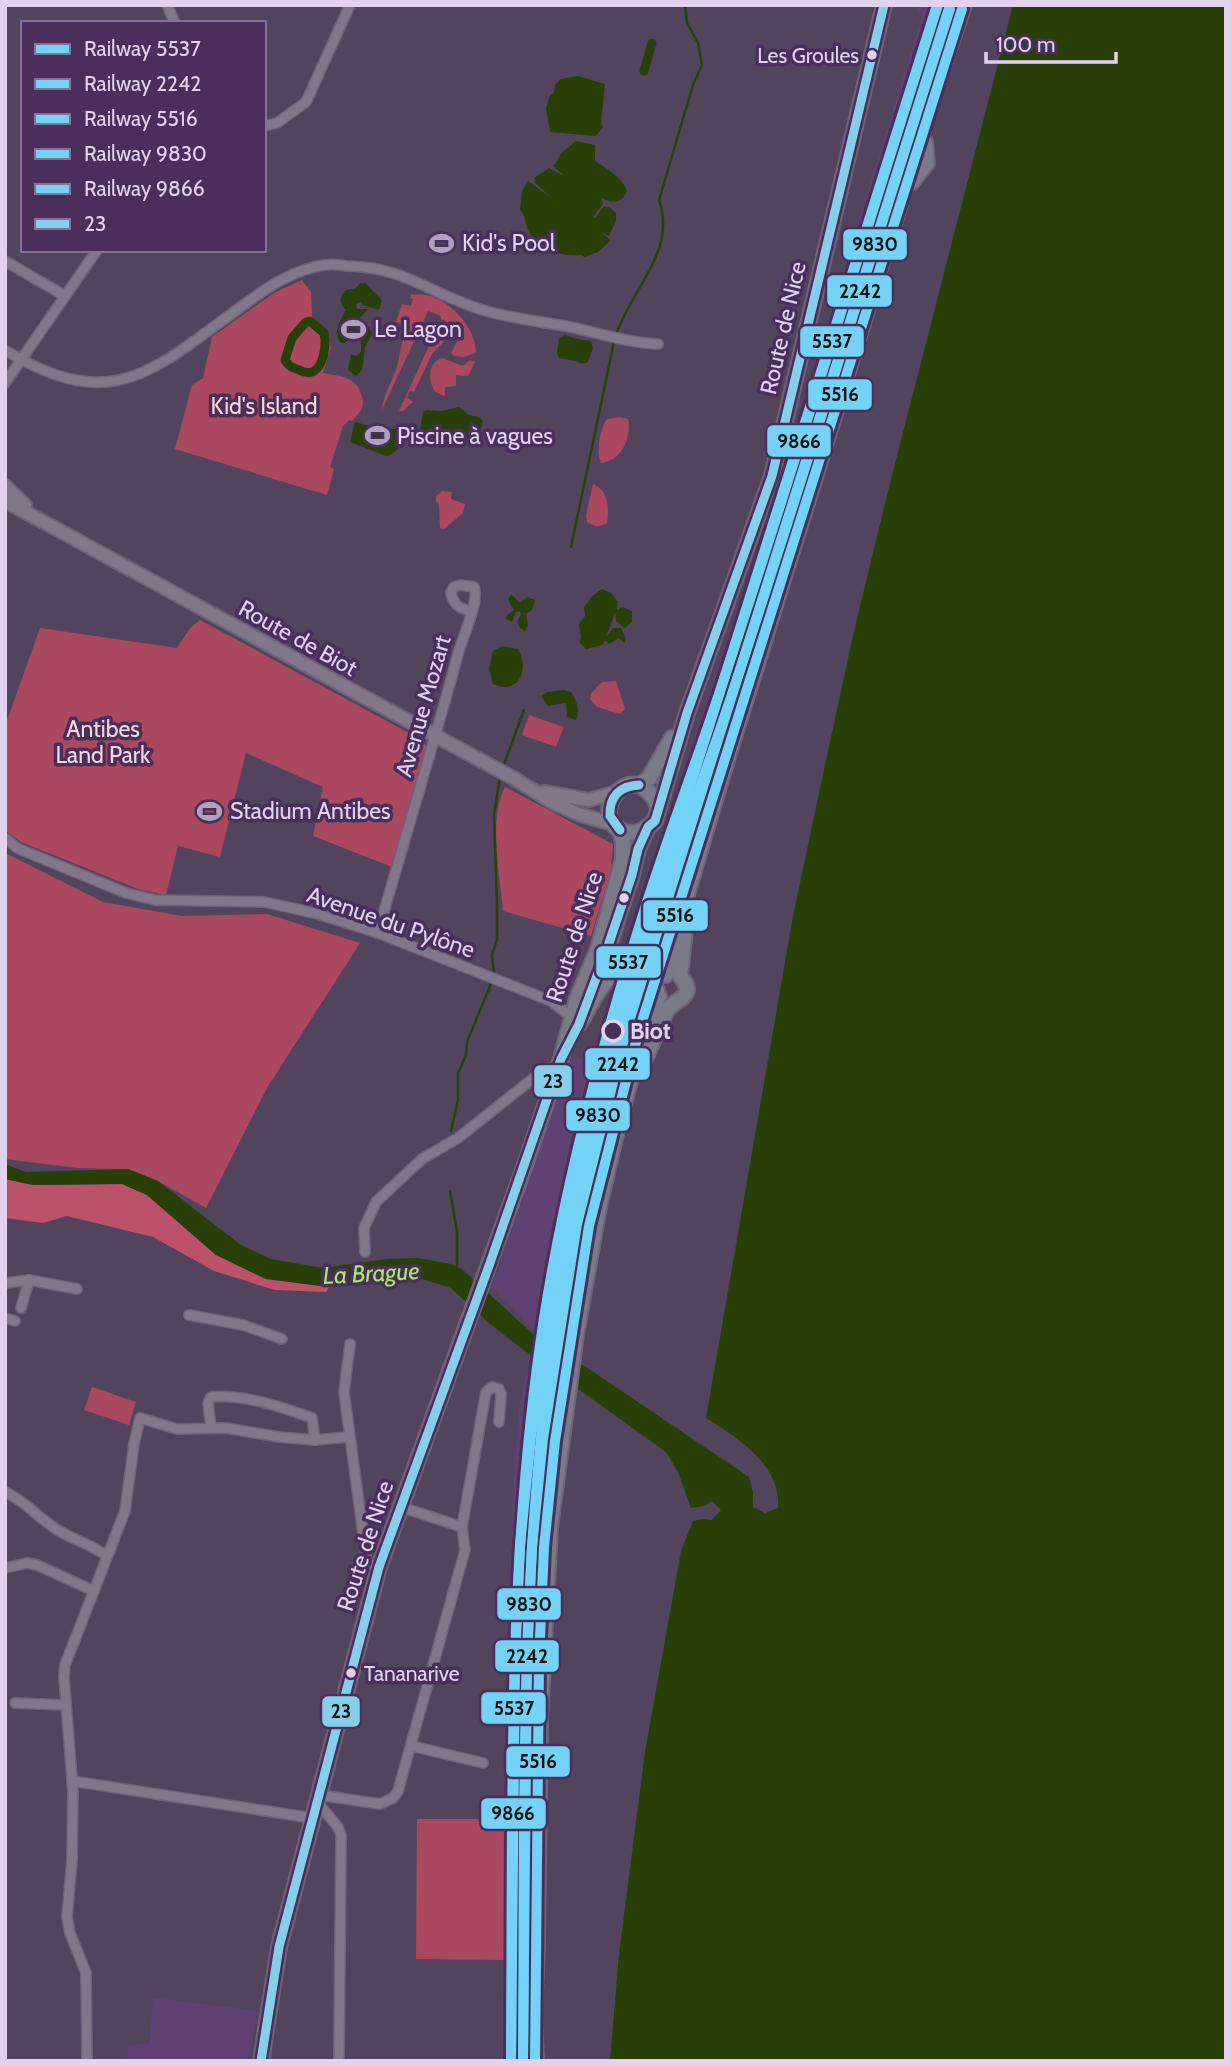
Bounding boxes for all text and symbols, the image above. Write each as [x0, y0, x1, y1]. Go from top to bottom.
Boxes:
legend [21, 21, 266, 252]
scale bar [986, 21, 1116, 65]
text: 100 m [996, 32, 1055, 57]
text: Railway 5537 [84, 36, 201, 61]
place label: Les Groules [757, 43, 859, 68]
marker: Les Groules [865, 48, 879, 62]
text: Railway 2242 [84, 71, 201, 96]
text: Railway 5516 [84, 106, 198, 131]
text: Railway 9830 [84, 141, 207, 166]
text: Railway 9866 [84, 176, 205, 201]
text: 23 [84, 211, 106, 236]
line badge: 9830 [842, 228, 908, 261]
sports icon: Kid's Pool [428, 229, 456, 257]
place label: Kid's Pool [462, 229, 556, 257]
text: 9830 [852, 233, 898, 256]
street label: Route de Nice [754, 259, 812, 397]
line badge: 2242 [826, 274, 893, 308]
text: 2242 [839, 280, 881, 303]
sports icon: Le Lagon [340, 315, 368, 343]
place label: Le Lagon [374, 315, 462, 343]
line badge: 5537 [799, 325, 865, 358]
text: 5537 [812, 330, 852, 353]
line badge: 5516 [807, 378, 873, 411]
text: 5516 [821, 383, 859, 406]
park label: Kid's Island [211, 392, 317, 420]
sports icon: Piscine à vagues [363, 422, 391, 450]
place label: Piscine à vagues [397, 422, 553, 450]
line badge: 9866 [766, 424, 832, 458]
text: 9866 [777, 430, 821, 453]
street label: Route de Biot [234, 594, 362, 682]
street label: Avenue Mozart [389, 632, 457, 780]
park label: Antibes Land Park [56, 715, 151, 769]
sports icon: Stadium Antibes [196, 797, 224, 825]
place label: Stadium Antibes [230, 797, 390, 825]
street label: Route de Nice [540, 868, 608, 1006]
street label: Avenue du Pylône [303, 880, 479, 964]
unlabelled marker [617, 891, 631, 905]
line badge: 5516 [642, 899, 709, 932]
text: 5516 [656, 904, 694, 927]
line badge: 5537 [595, 945, 662, 979]
text: 5537 [608, 951, 648, 974]
place label: Biot [630, 1017, 671, 1045]
marker: Biot [602, 1020, 624, 1042]
line badge: 2242 [584, 1047, 651, 1081]
text: 2242 [597, 1053, 639, 1076]
line badge: 23 [533, 1064, 573, 1098]
text: 23 [543, 1070, 563, 1093]
line badge: 9830 [565, 1099, 631, 1132]
text: 9830 [575, 1104, 621, 1127]
water label: La Brague [322, 1256, 420, 1290]
street label: Route de Nice [331, 1477, 399, 1615]
line badge: 9830 [496, 1587, 562, 1621]
text: 9830 [506, 1593, 552, 1616]
line badge: 2242 [494, 1639, 560, 1673]
text: 2242 [506, 1645, 548, 1668]
place label: Tananarive [364, 1661, 460, 1686]
marker: Tananarive [344, 1666, 358, 1680]
line badge: 5537 [480, 1691, 547, 1725]
line badge: 23 [321, 1695, 361, 1728]
text: 5537 [494, 1697, 534, 1720]
text: 23 [331, 1700, 351, 1723]
line badge: 5516 [505, 1745, 571, 1778]
text: 5516 [519, 1750, 557, 1773]
line badge: 9866 [480, 1797, 547, 1830]
text: 9866 [491, 1802, 535, 1825]

